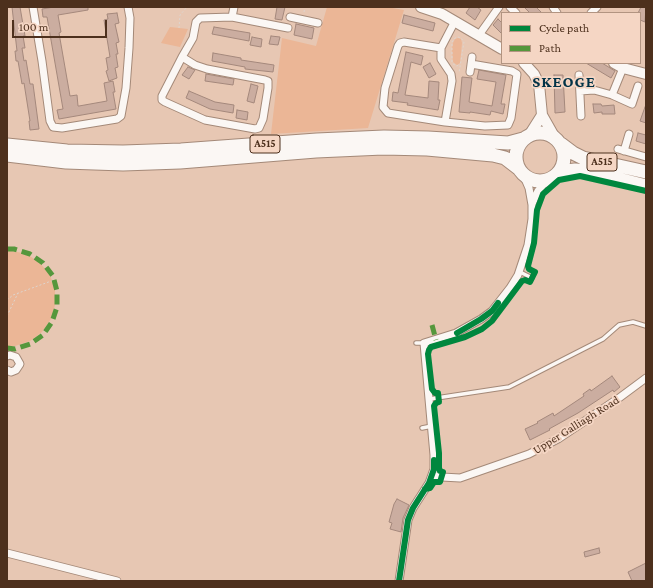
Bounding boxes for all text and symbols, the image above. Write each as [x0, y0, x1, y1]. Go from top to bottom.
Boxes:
scale bar [14, 12, 109, 38]
legend [501, 12, 641, 64]
text: 100 m [19, 20, 48, 34]
text: Cycle path [539, 21, 589, 35]
text: Path [539, 41, 561, 55]
district label: SKEOGE [532, 72, 596, 92]
road number: A515 [250, 135, 280, 153]
road number: A515 [587, 153, 617, 171]
street label: Upper Galliagh Road [530, 393, 622, 457]

